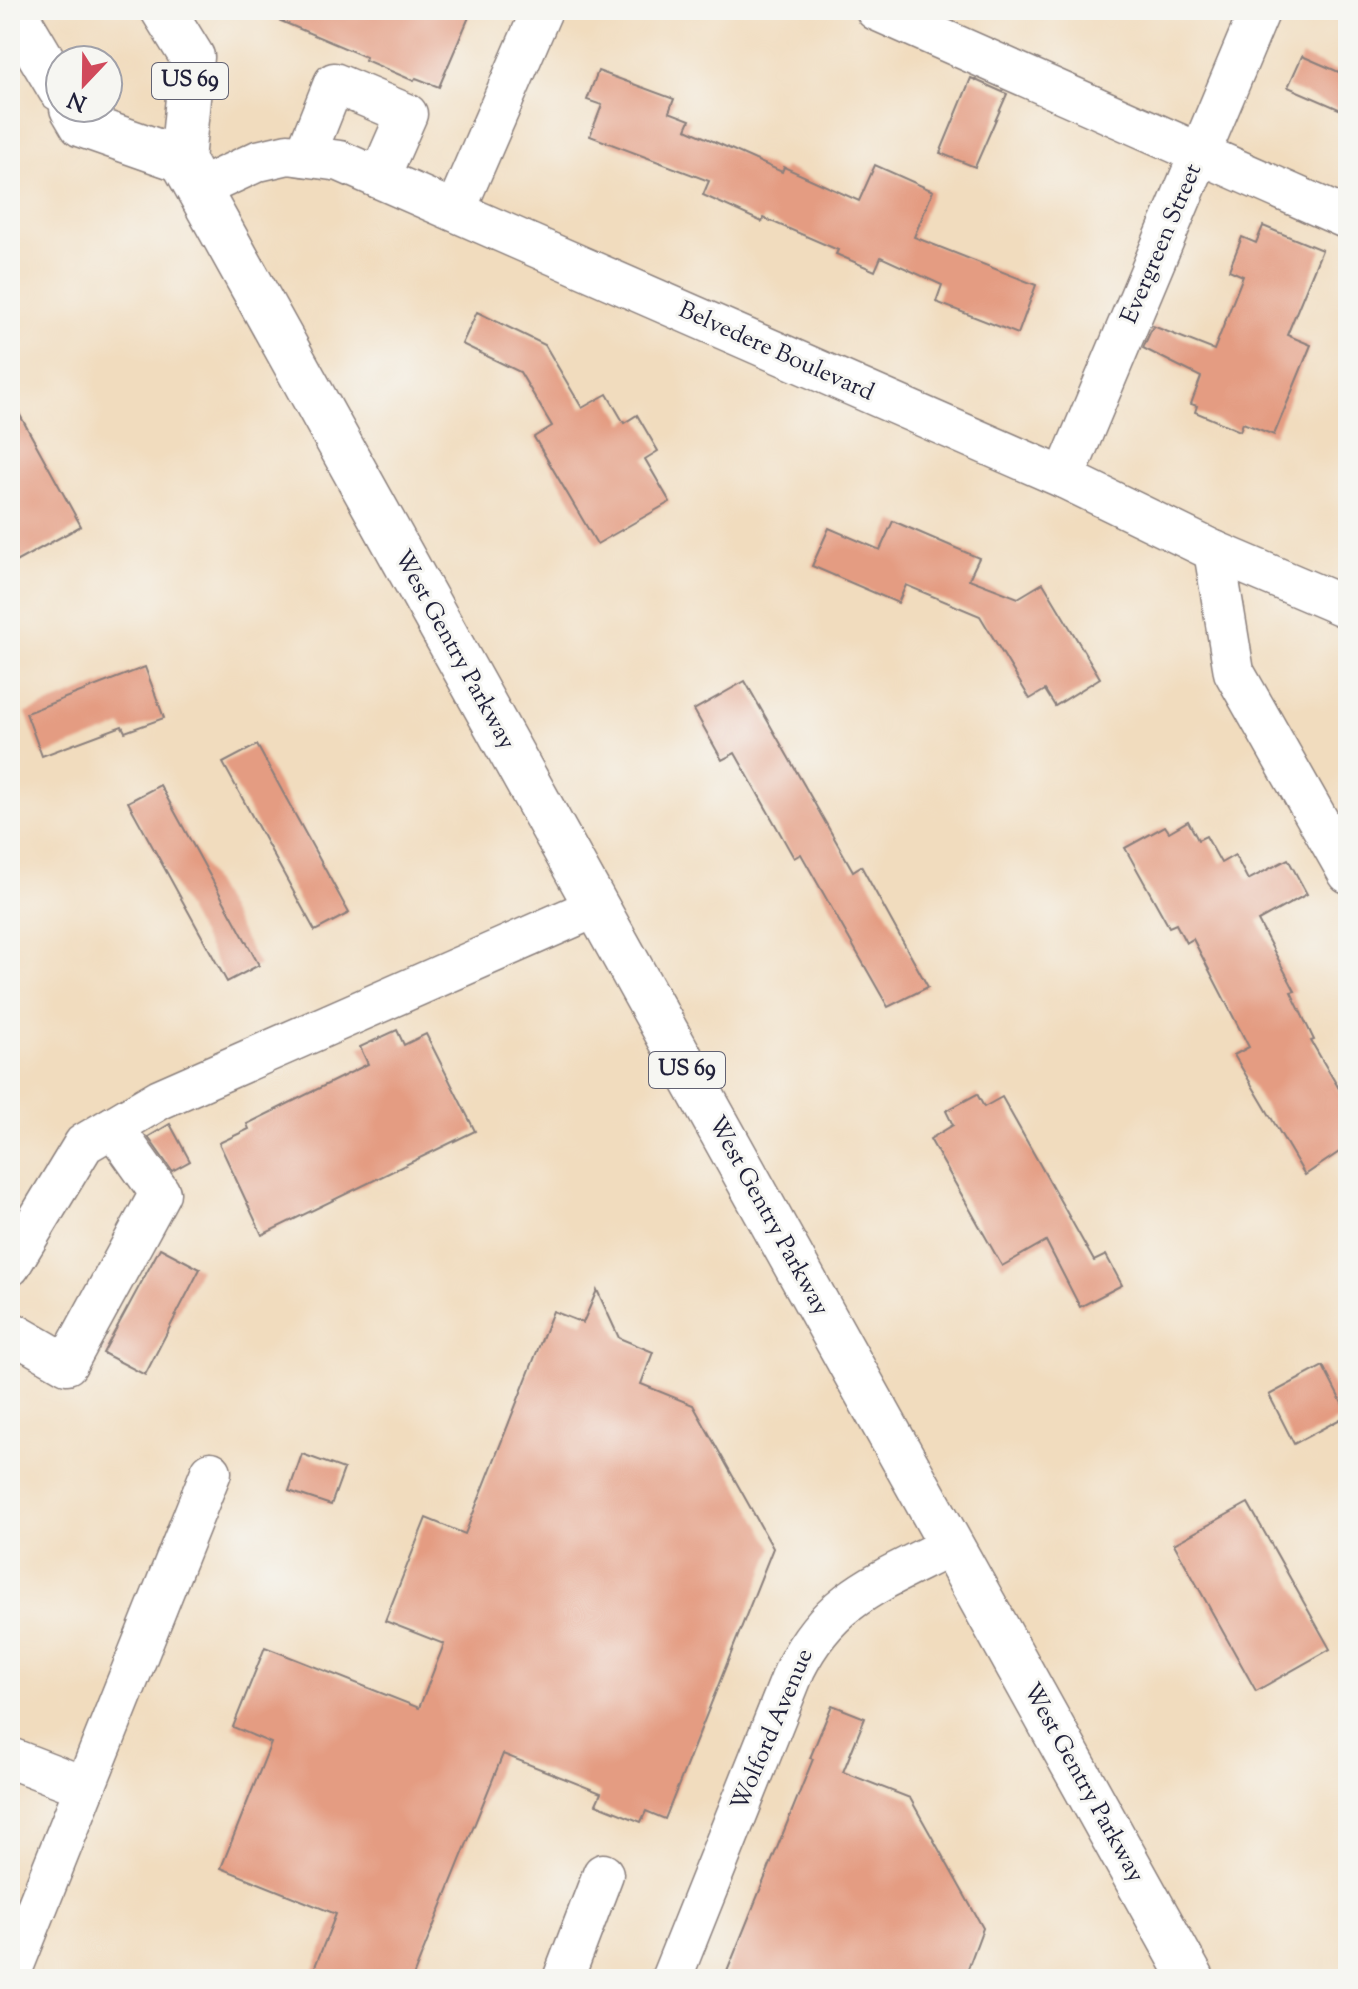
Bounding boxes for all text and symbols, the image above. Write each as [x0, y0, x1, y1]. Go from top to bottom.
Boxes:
north arrow [44, 44, 124, 124]
road number: US 69 [152, 63, 228, 99]
text: N [63, 81, 92, 118]
street label: Evergreen Street [1113, 159, 1211, 329]
street label: Belvedere Boulevard [673, 294, 880, 411]
street label: West Gentry Parkway [385, 544, 523, 756]
road number: US 69 [649, 1052, 725, 1088]
street label: West Gentry Parkway [699, 1110, 837, 1322]
street label: Wolford Avenue [724, 1644, 822, 1816]
street label: West Gentry Parkway [1014, 1677, 1152, 1889]

